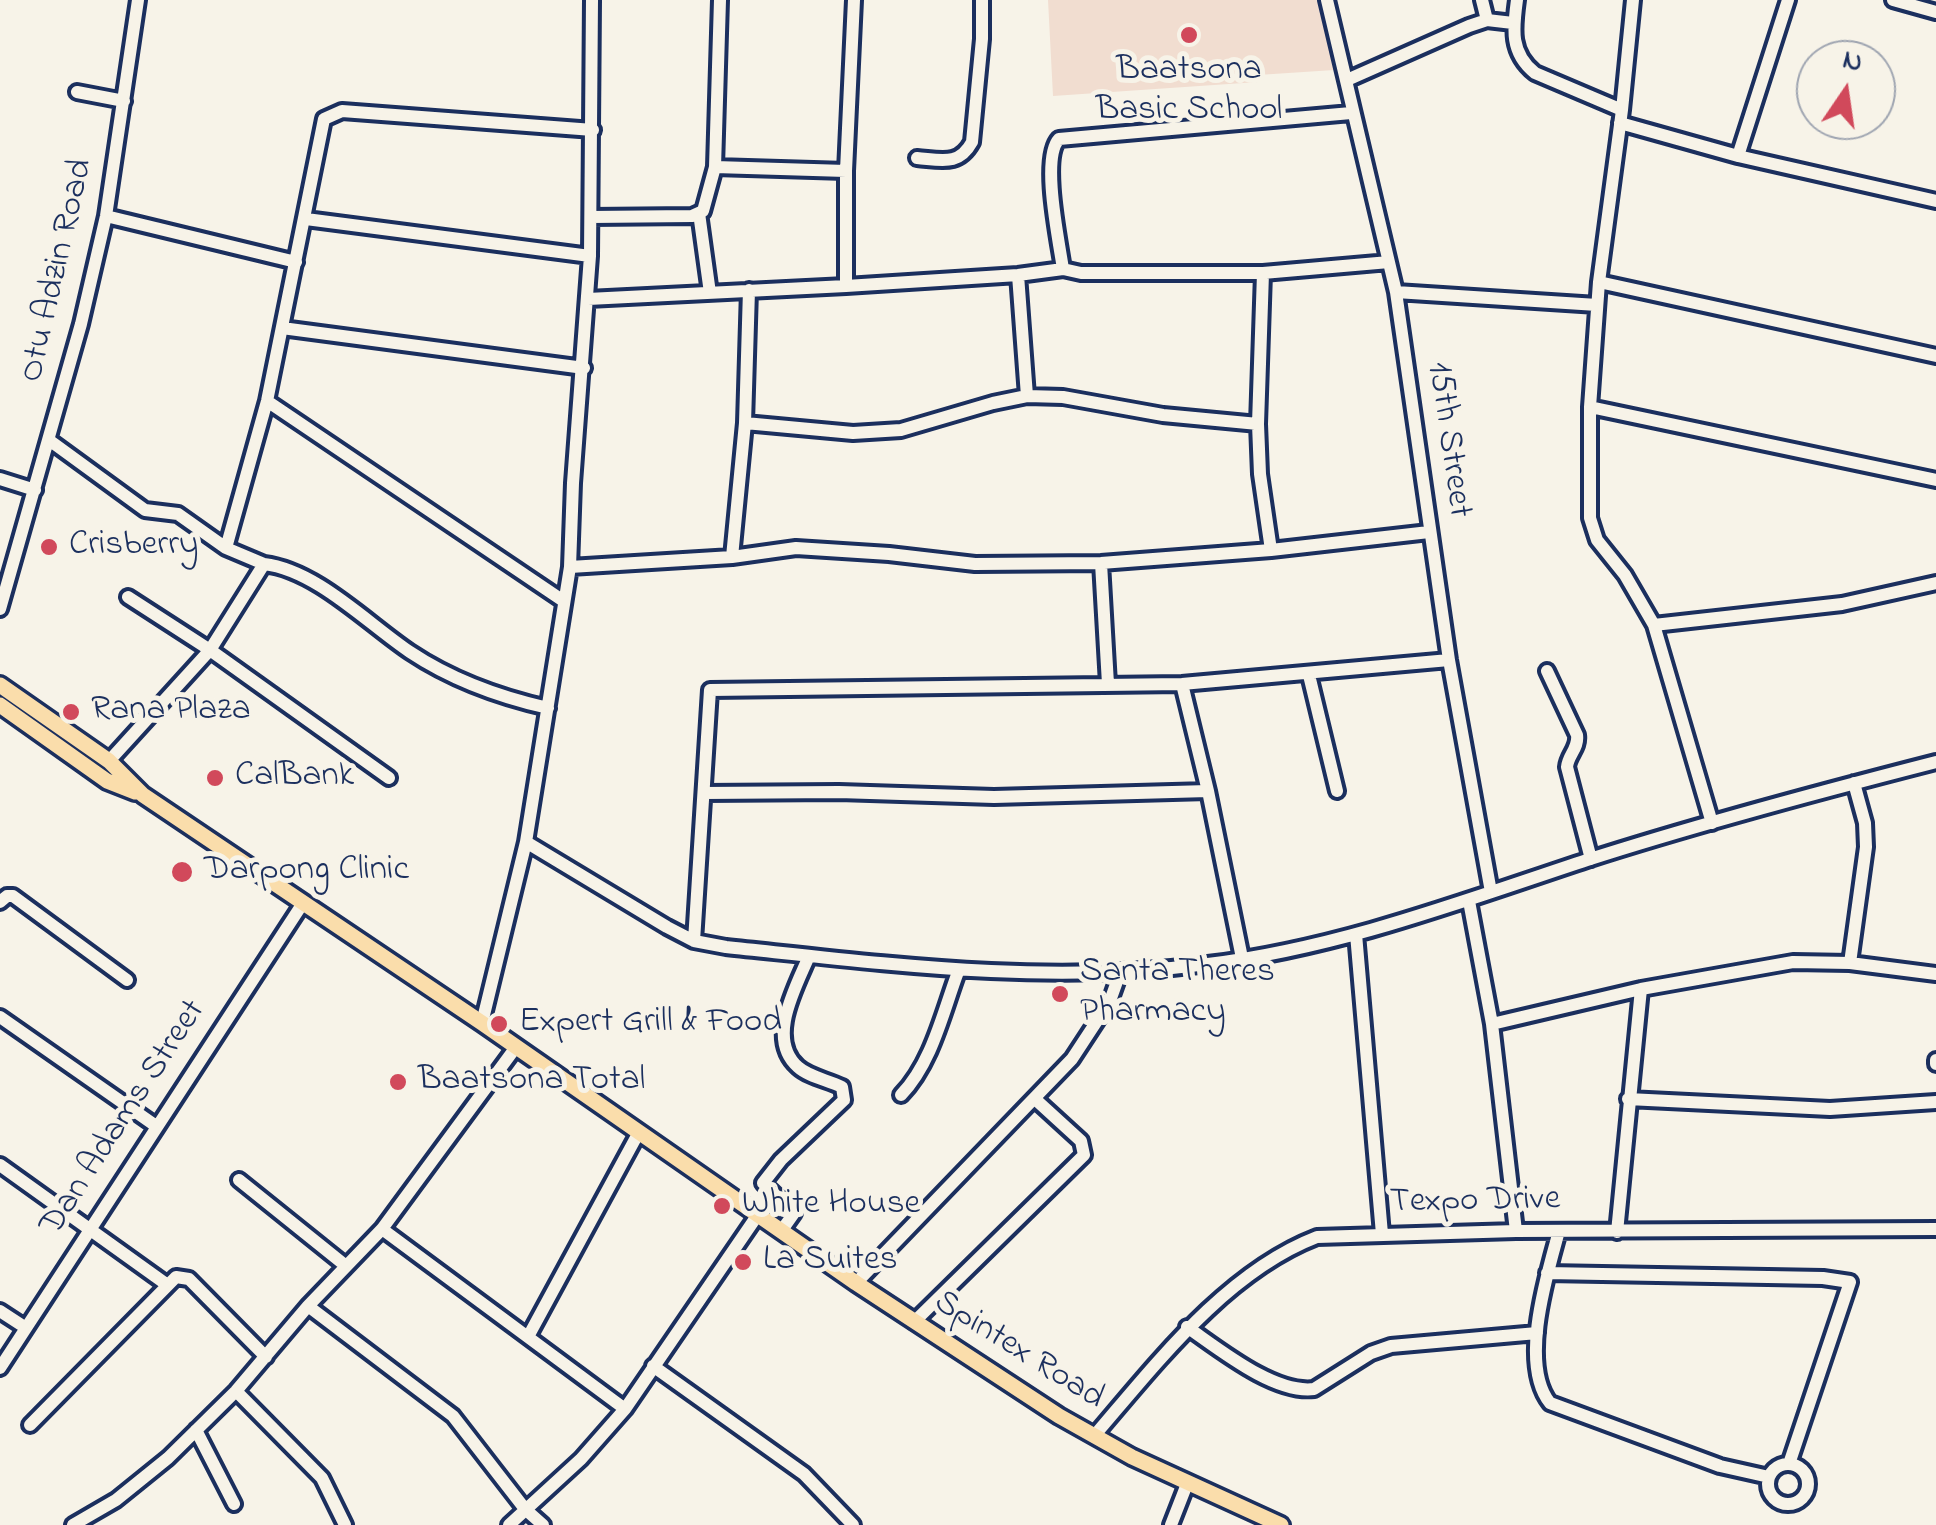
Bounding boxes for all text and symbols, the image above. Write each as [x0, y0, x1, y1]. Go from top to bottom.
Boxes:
marker: Baatsona Basic School [1178, 24, 1200, 46]
north arrow [1796, 40, 1896, 140]
text: N [1839, 40, 1866, 84]
place label: Baatsona Basic School [1096, 51, 1282, 133]
street label: Otu Adzin Road [13, 155, 105, 387]
street label: 15th Street [1415, 360, 1479, 520]
place label: Crisberry [69, 526, 198, 568]
marker: Crisberry [38, 536, 60, 558]
place label: Rana Plaza [91, 691, 251, 733]
marker: Rana Plaza [60, 701, 82, 723]
place label: CalBank [235, 757, 354, 799]
marker: CalBank [204, 767, 226, 789]
place label: Darpong Clinic [204, 851, 409, 893]
marker: Darpong Clinic [169, 859, 195, 885]
place label: Santa Theres Pharmacy [1080, 953, 1275, 1035]
marker: Santa Theres Pharmacy [1049, 983, 1071, 1005]
street label: Dan Adams Street [33, 993, 217, 1245]
place label: Expert Grill & Food [519, 1003, 782, 1045]
marker: Expert Grill & Food [488, 1013, 510, 1035]
place label: Baatsona Total [418, 1061, 645, 1103]
marker: Baatsona Total [387, 1071, 409, 1093]
street label: Texpo Drive [1389, 1181, 1561, 1225]
place label: White House [742, 1185, 920, 1227]
marker: White House [711, 1195, 733, 1217]
place label: La Suites [763, 1241, 898, 1283]
marker: La Suites [732, 1251, 754, 1273]
street label: Spintex Road [925, 1283, 1111, 1421]

